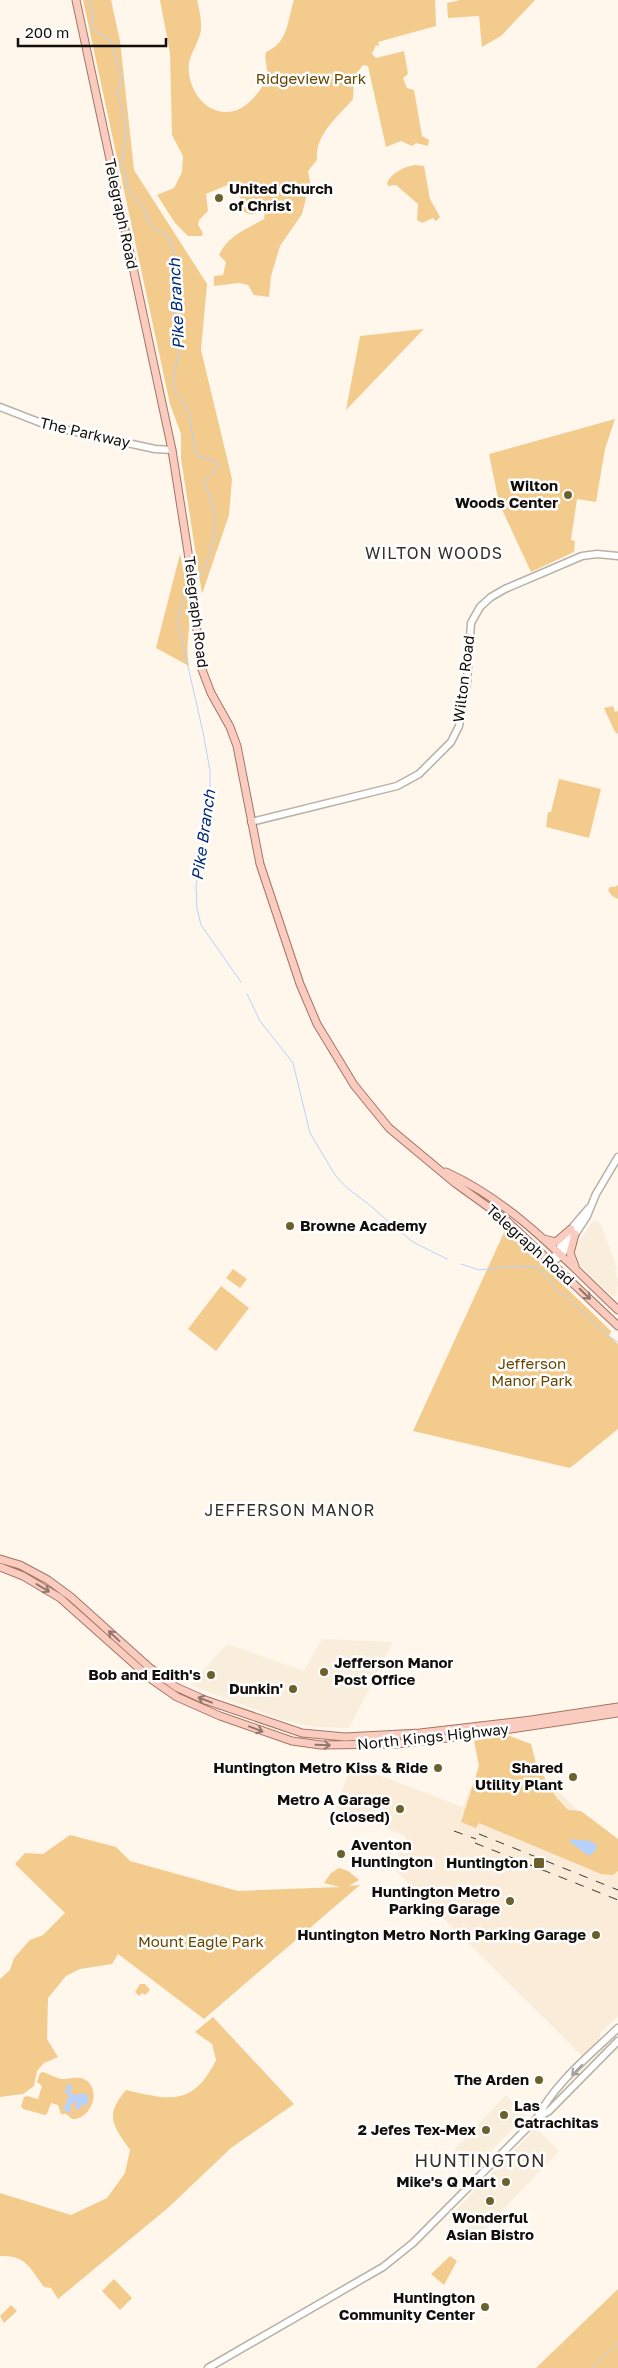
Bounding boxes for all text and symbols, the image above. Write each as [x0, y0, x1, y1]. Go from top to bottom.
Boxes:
scale bar [18, 15, 165, 47]
text: 200 m [25, 23, 69, 41]
park label: Ridgeview Park [256, 69, 367, 87]
street label: Telegraph Road [101, 157, 142, 271]
place label: United Church of Christ [229, 179, 333, 214]
marker: United Church of Christ [213, 192, 225, 204]
water label: Pike Branch [164, 257, 188, 350]
street label: The Parkway [38, 413, 133, 451]
place label: Wilton Woods Center [455, 476, 558, 511]
marker: Wilton Woods Center [562, 489, 574, 501]
district label: WILTON WOODS [365, 543, 503, 563]
street label: Telegraph Road [181, 555, 213, 669]
street label: Wilton Road [449, 634, 477, 723]
water label: Pike Branch [187, 787, 219, 881]
street label: Telegraph Road [483, 1200, 578, 1289]
place label: Browne Academy [300, 1216, 427, 1234]
marker: Browne Academy [284, 1220, 296, 1232]
one-way arrow [579, 1288, 591, 1300]
park label: Jefferson Manor Park [491, 1354, 573, 1389]
district label: JEFFERSON MANOR [205, 1500, 375, 1520]
one-way arrow [36, 1584, 50, 1594]
one-way arrow [107, 1630, 120, 1641]
place label: Jefferson Manor Post Office [334, 1653, 454, 1688]
place label: Bob and Edith's [88, 1665, 201, 1683]
marker: Jefferson Manor Post Office [318, 1666, 330, 1678]
marker: Bob and Edith's [205, 1669, 217, 1681]
place label: Dunkin' [229, 1679, 283, 1697]
marker: Dunkin' [287, 1683, 299, 1695]
one-way arrow [198, 1695, 214, 1704]
street label: North Kings Highway [356, 1719, 510, 1753]
one-way arrow [248, 1725, 264, 1734]
one-way arrow [314, 1740, 330, 1750]
place label: Huntington Metro Kiss & Ride [213, 1758, 428, 1776]
place label: Shared Utility Plant [475, 1758, 563, 1793]
marker: Huntington Metro Kiss & Ride [432, 1762, 444, 1774]
marker: Shared Utility Plant [567, 1771, 579, 1783]
place label: Metro A Garage (closed) [277, 1790, 390, 1825]
marker: Metro A Garage (closed) [394, 1803, 406, 1815]
place label: Aventon Huntington [351, 1835, 433, 1870]
marker: Aventon Huntington [335, 1848, 347, 1860]
place label: Huntington [446, 1853, 528, 1871]
marker: Huntington [532, 1856, 546, 1870]
place label: Huntington Metro Parking Garage [372, 1882, 500, 1917]
marker: Huntington Metro Parking Garage [504, 1895, 516, 1907]
place label: Huntington Metro North Parking Garage [297, 1925, 586, 1943]
marker: Huntington Metro North Parking Garage [590, 1929, 602, 1941]
park label: Mount Eagle Park [138, 1932, 265, 1950]
one-way arrow [571, 2063, 583, 2075]
place label: The Arden [454, 2070, 529, 2088]
marker: The Arden [533, 2074, 545, 2086]
place label: Las Catrachitas [514, 2096, 599, 2131]
marker: Las Catrachitas [498, 2109, 510, 2121]
place label: 2 Jefes Tex-Mex [358, 2120, 476, 2138]
marker: 2 Jefes Tex-Mex [480, 2124, 492, 2136]
district label: HUNTINGTON [414, 2149, 546, 2171]
place label: Mike's Q Mart [396, 2172, 496, 2190]
marker: Mike's Q Mart [500, 2176, 512, 2188]
marker: Wonderful Asian Bistro [484, 2195, 496, 2207]
place label: Wonderful Asian Bistro [446, 2208, 534, 2243]
place label: Huntington Community Center [339, 2288, 475, 2323]
marker: Huntington Community Center [479, 2301, 491, 2313]

